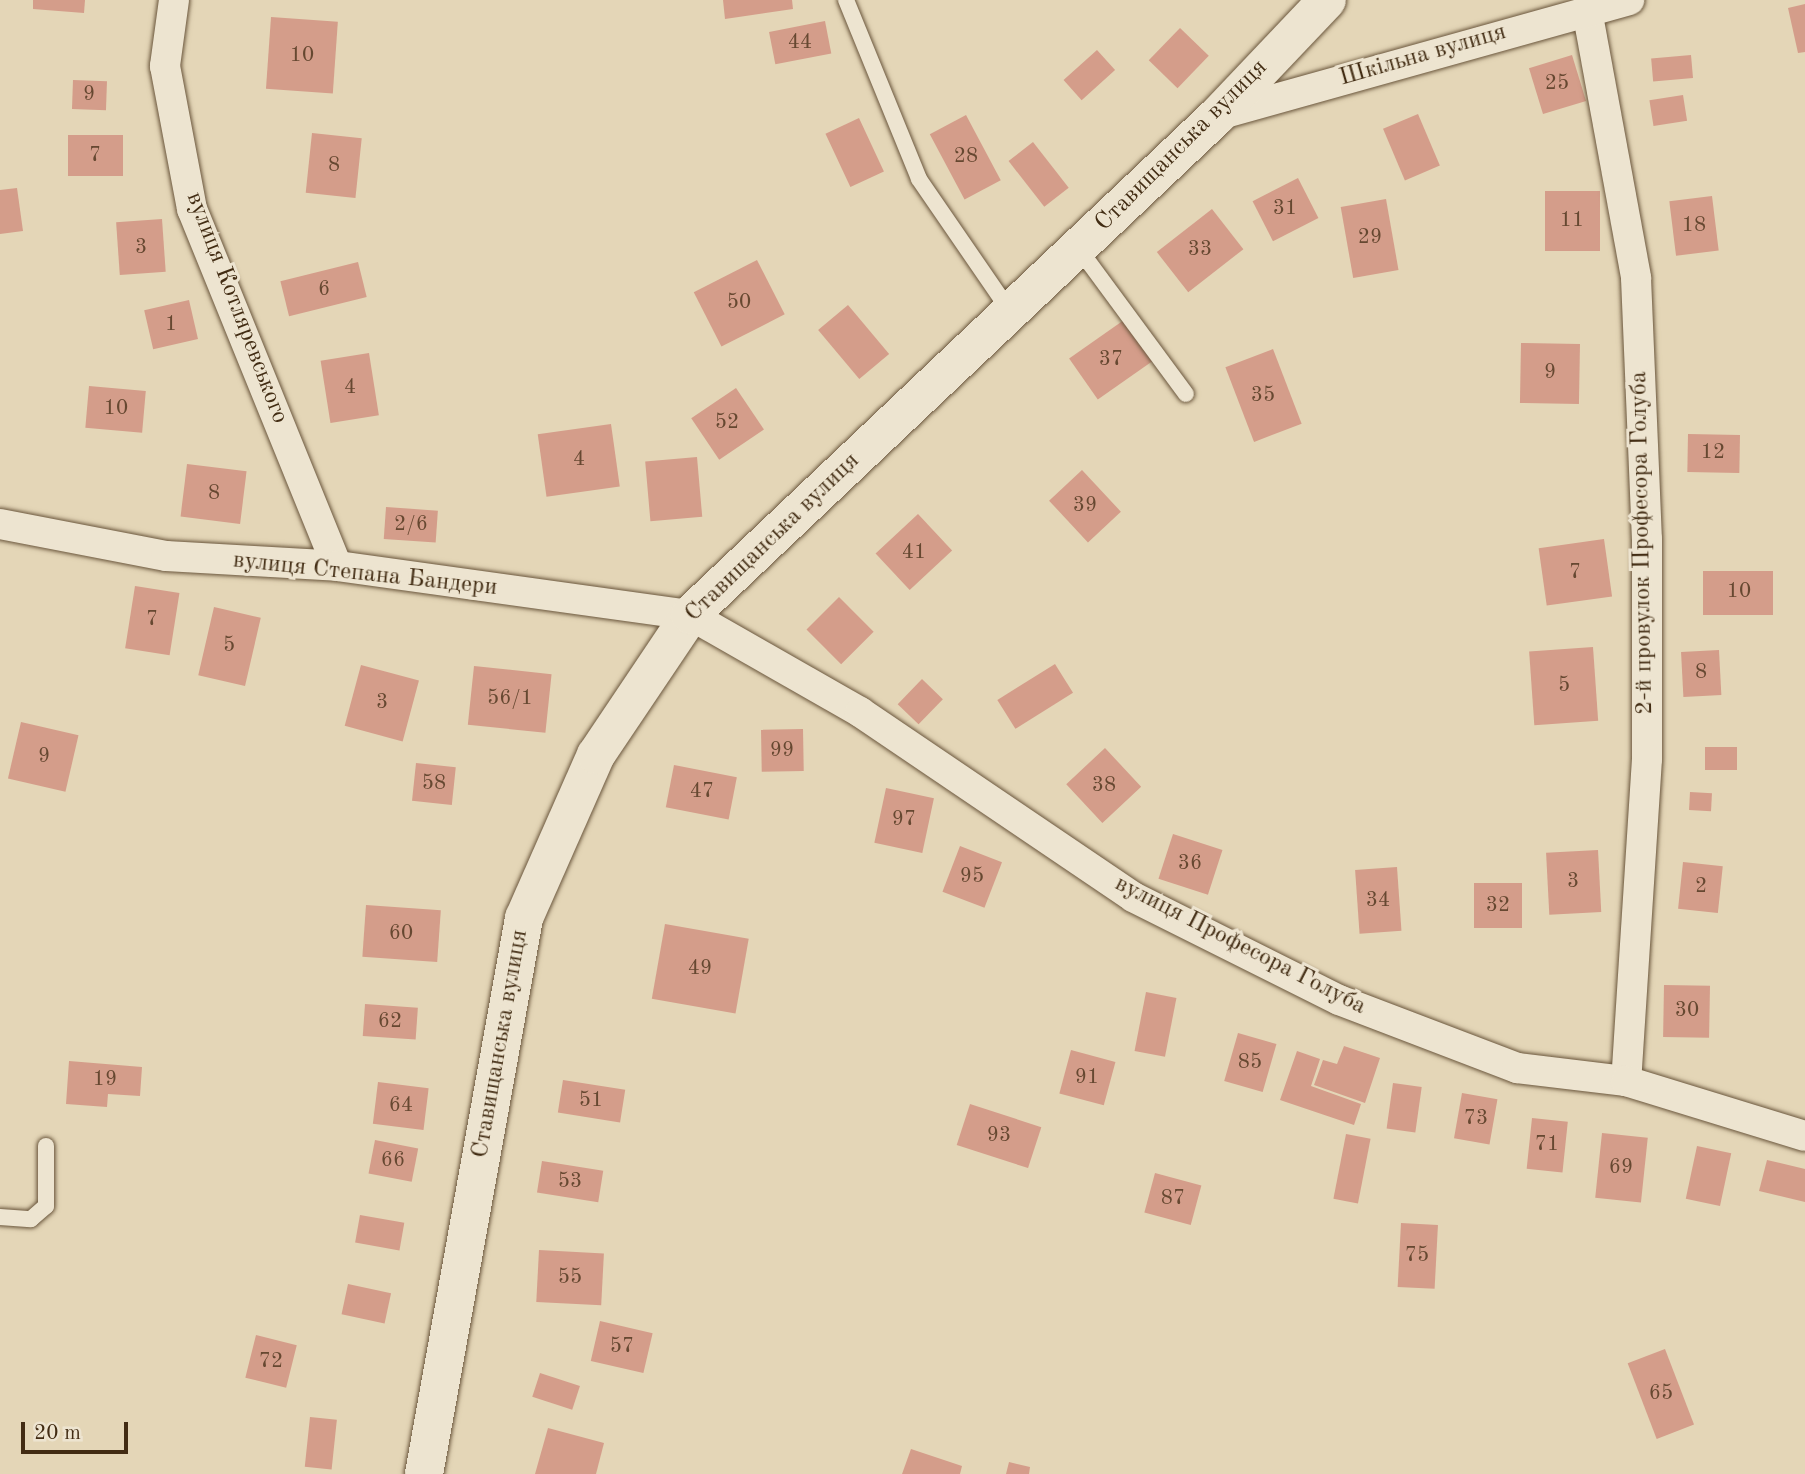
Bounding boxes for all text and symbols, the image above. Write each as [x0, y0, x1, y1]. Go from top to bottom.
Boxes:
street label: Шкільна вулиця [1336, 18, 1510, 94]
house number: 44 [788, 30, 812, 56]
house number: 10 [290, 43, 314, 69]
street label: Ставищанська вулиця [1090, 54, 1274, 238]
house number: 25 [1545, 71, 1569, 97]
house number: 9 [83, 82, 95, 108]
house number: 7 [89, 143, 101, 169]
house number: 28 [954, 144, 978, 170]
house number: 8 [328, 153, 340, 179]
street label: вулиця Котляревського [179, 188, 293, 428]
house number: 31 [1273, 196, 1297, 222]
house number: 11 [1560, 208, 1584, 234]
house number: 18 [1682, 213, 1706, 239]
house number: 29 [1358, 225, 1382, 251]
house number: 3 [135, 235, 147, 261]
house number: 33 [1188, 237, 1212, 263]
house number: 6 [318, 277, 330, 303]
house number: 50 [727, 290, 751, 316]
house number: 1 [165, 312, 177, 338]
house number: 37 [1099, 347, 1123, 373]
house number: 9 [1544, 360, 1556, 386]
street label: 2-й провулок Професора Голуба [1626, 371, 1660, 715]
house number: 4 [344, 375, 356, 401]
house number: 35 [1251, 383, 1275, 409]
house number: 10 [104, 396, 128, 422]
house number: 52 [715, 410, 739, 436]
house number: 12 [1701, 440, 1725, 466]
house number: 4 [573, 447, 585, 473]
street label: Ставищанська вулиця [680, 447, 866, 629]
house number: 8 [208, 481, 220, 507]
house number: 39 [1073, 493, 1097, 519]
house number: 2/6 [394, 512, 428, 538]
house number: 41 [902, 540, 926, 566]
street label: вулиця Степана Бандери [231, 547, 499, 603]
house number: 7 [1569, 560, 1581, 586]
house number: 10 [1727, 579, 1751, 605]
house number: 7 [146, 607, 158, 633]
house number: 5 [223, 633, 235, 659]
house number: 8 [1695, 660, 1707, 686]
house number: 5 [1558, 673, 1570, 699]
house number: 56/1 [487, 686, 533, 712]
house number: 3 [376, 690, 388, 716]
house number: 99 [770, 738, 794, 764]
house number: 9 [38, 744, 50, 770]
house number: 58 [422, 771, 446, 797]
house number: 38 [1092, 773, 1116, 799]
house number: 47 [690, 779, 714, 805]
house number: 97 [892, 807, 916, 833]
house number: 36 [1178, 851, 1202, 877]
house number: 95 [960, 864, 984, 890]
house number: 3 [1567, 869, 1579, 895]
street label: вулиця Професора Голуба [1110, 870, 1370, 1022]
house number: 2 [1695, 874, 1707, 900]
house number: 34 [1366, 888, 1390, 914]
house number: 32 [1486, 893, 1510, 919]
house number: 60 [389, 921, 413, 947]
street label: Ставищанська вулиця [467, 928, 535, 1160]
house number: 49 [688, 956, 712, 982]
house number: 30 [1675, 998, 1699, 1024]
house number: 62 [378, 1009, 402, 1035]
house number: 85 [1238, 1050, 1262, 1076]
house number: 91 [1075, 1065, 1099, 1091]
house number: 19 [93, 1067, 117, 1093]
house number: 51 [579, 1088, 603, 1114]
house number: 64 [389, 1093, 413, 1119]
house number: 73 [1464, 1106, 1488, 1132]
house number: 93 [987, 1123, 1011, 1149]
house number: 71 [1535, 1132, 1559, 1158]
house number: 66 [381, 1148, 405, 1174]
house number: 69 [1609, 1155, 1633, 1181]
house number: 53 [558, 1169, 582, 1195]
house number: 87 [1161, 1186, 1185, 1212]
house number: 75 [1405, 1243, 1429, 1269]
house number: 55 [558, 1265, 582, 1291]
house number: 57 [610, 1334, 634, 1360]
house number: 72 [259, 1349, 283, 1375]
house number: 65 [1649, 1381, 1673, 1407]
scale bar [24, 1408, 131, 1452]
text: 20 m [34, 1423, 81, 1444]

